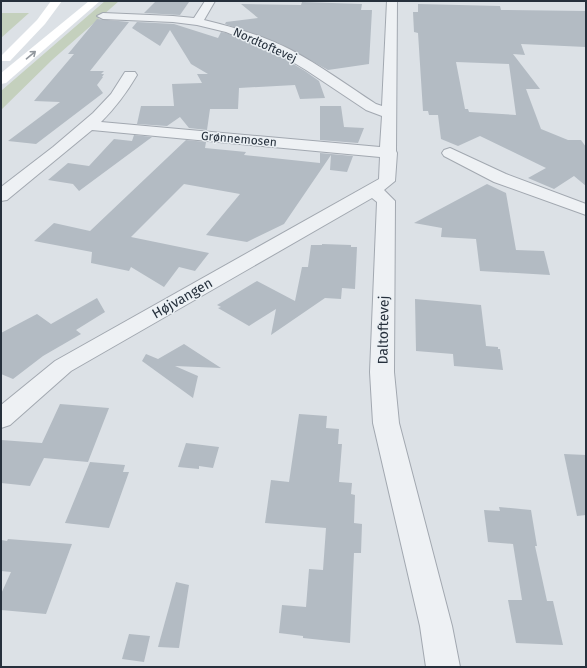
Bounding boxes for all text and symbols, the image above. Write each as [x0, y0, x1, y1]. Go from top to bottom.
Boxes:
street label: Nordtoftevej [231, 25, 299, 65]
one-way arrow [25, 50, 36, 59]
street label: Grønnemosen [201, 129, 277, 149]
street label: Højvangen [149, 274, 216, 323]
street label: Daltoftevej [374, 295, 393, 365]

